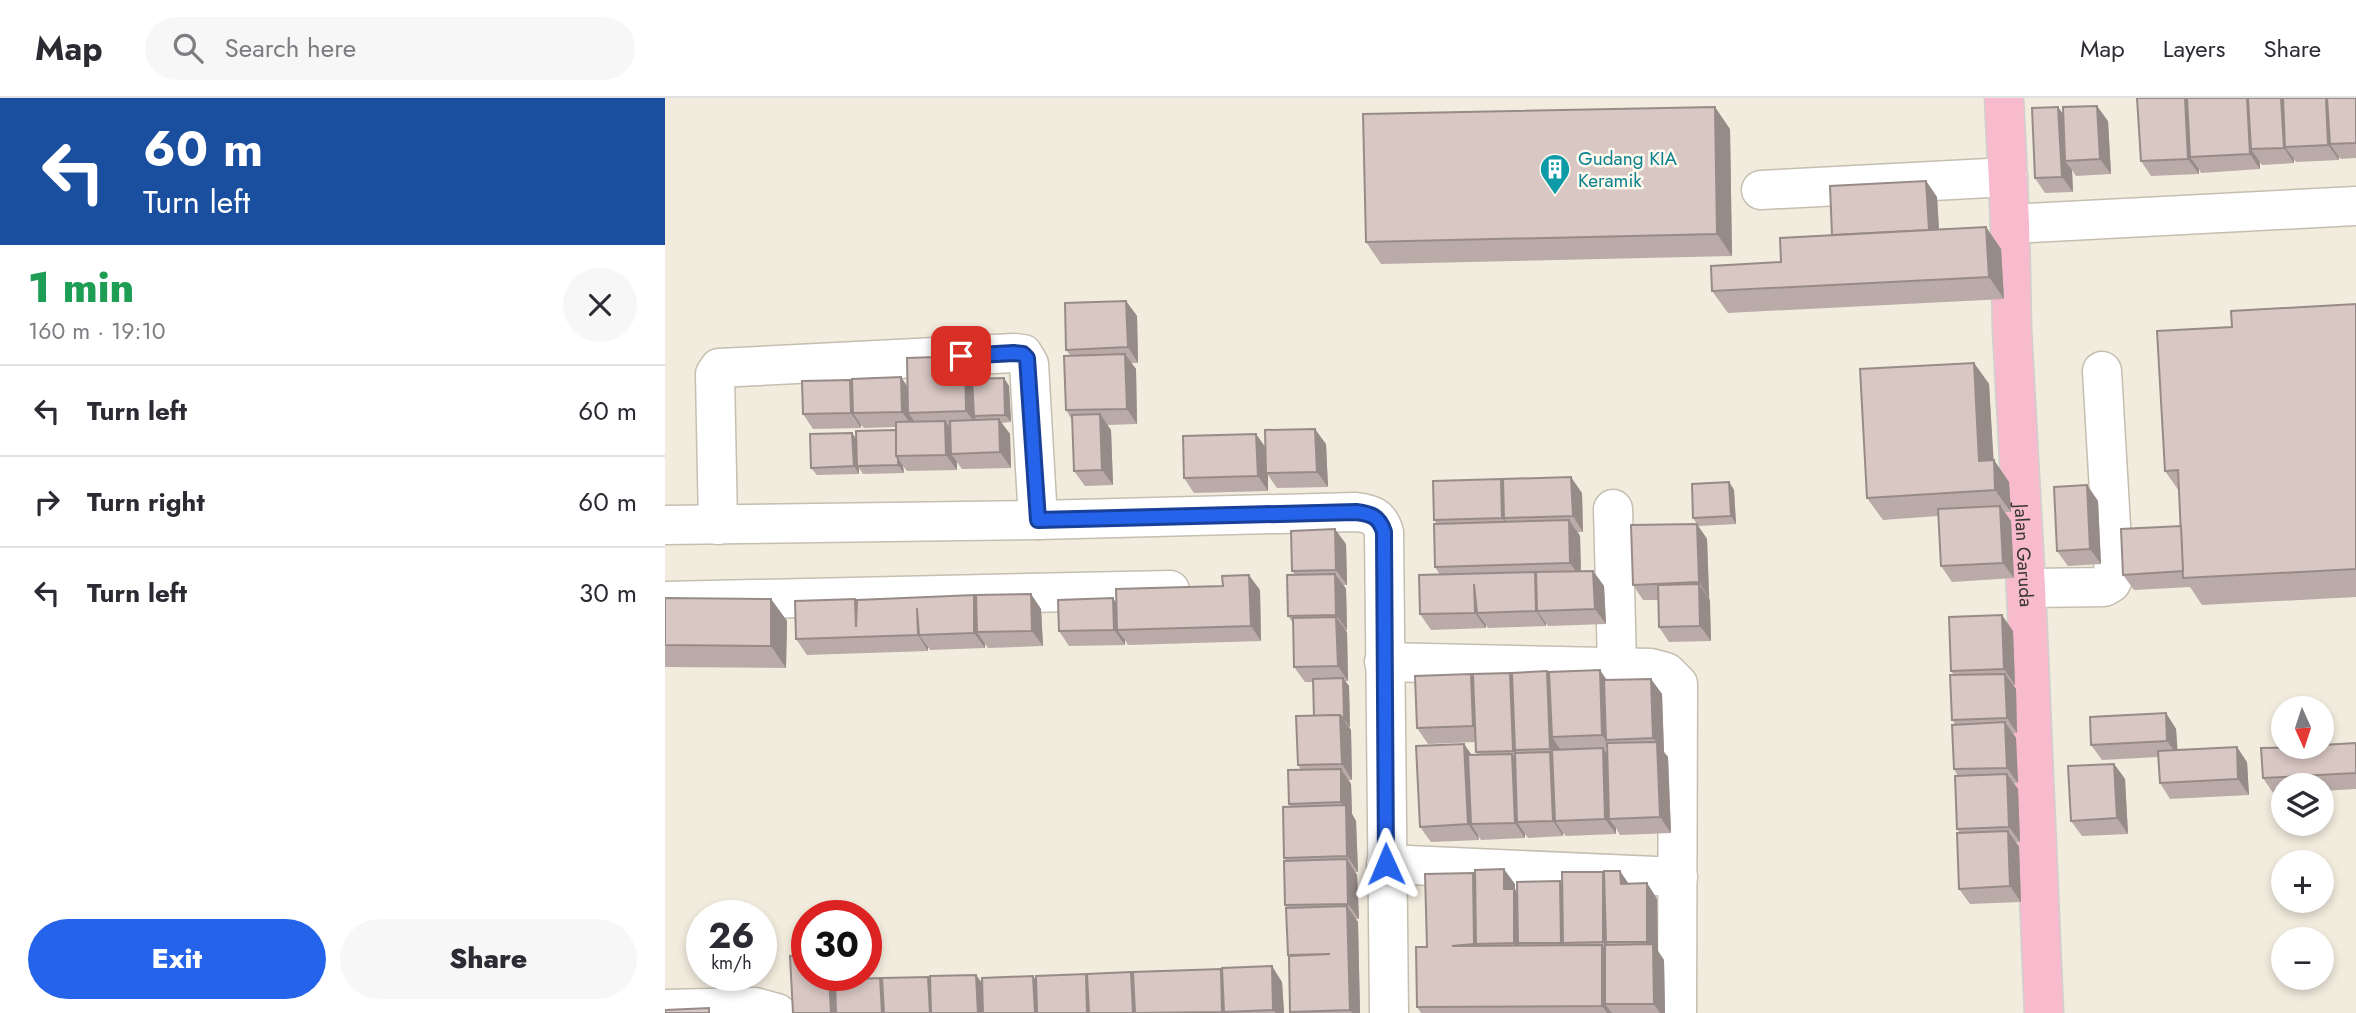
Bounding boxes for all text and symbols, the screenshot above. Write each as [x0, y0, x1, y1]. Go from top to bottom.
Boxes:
search box [145, 17, 635, 80]
text: Map [35, 25, 103, 72]
icon: search [169, 29, 207, 67]
text: Search here [225, 29, 356, 67]
text: Map [2080, 31, 2125, 66]
text: Layers [2163, 31, 2225, 66]
text: Share [2263, 31, 2321, 66]
text: 60 m [143, 114, 263, 184]
icon: left [28, 126, 119, 217]
place label: Gudang KIA Keramik [1578, 145, 1678, 194]
building icon: Gudang KIA Keramik [1538, 152, 1572, 196]
text: Turn left [143, 179, 250, 225]
text: 1 min [28, 257, 134, 318]
button: close [563, 268, 637, 342]
text: 160 m · 19:10 [28, 314, 166, 348]
pin [931, 326, 991, 386]
icon: arrive [942, 337, 980, 375]
icon: left [28, 392, 66, 430]
text: Turn left [87, 392, 187, 430]
text: 60 m [578, 392, 637, 430]
icon: right [28, 483, 66, 521]
text: Turn right [87, 483, 205, 521]
text: 60 m [578, 483, 637, 521]
street label: Jalan Garuda [2008, 500, 2040, 608]
icon: left [28, 574, 66, 612]
text: Turn left [87, 574, 187, 612]
text: 30 m [579, 574, 637, 612]
north arrow [2271, 696, 2335, 760]
map controls [2271, 696, 2334, 990]
button: layers [2271, 773, 2334, 836]
position arrow [1349, 827, 1423, 901]
button: + [2271, 850, 2334, 913]
speed limit sign: 30 [791, 900, 882, 991]
text: 26 [708, 911, 755, 961]
button: Exit [28, 919, 326, 999]
button: Share [340, 919, 637, 999]
button: − [2271, 927, 2334, 990]
text: km/h [711, 950, 752, 976]

